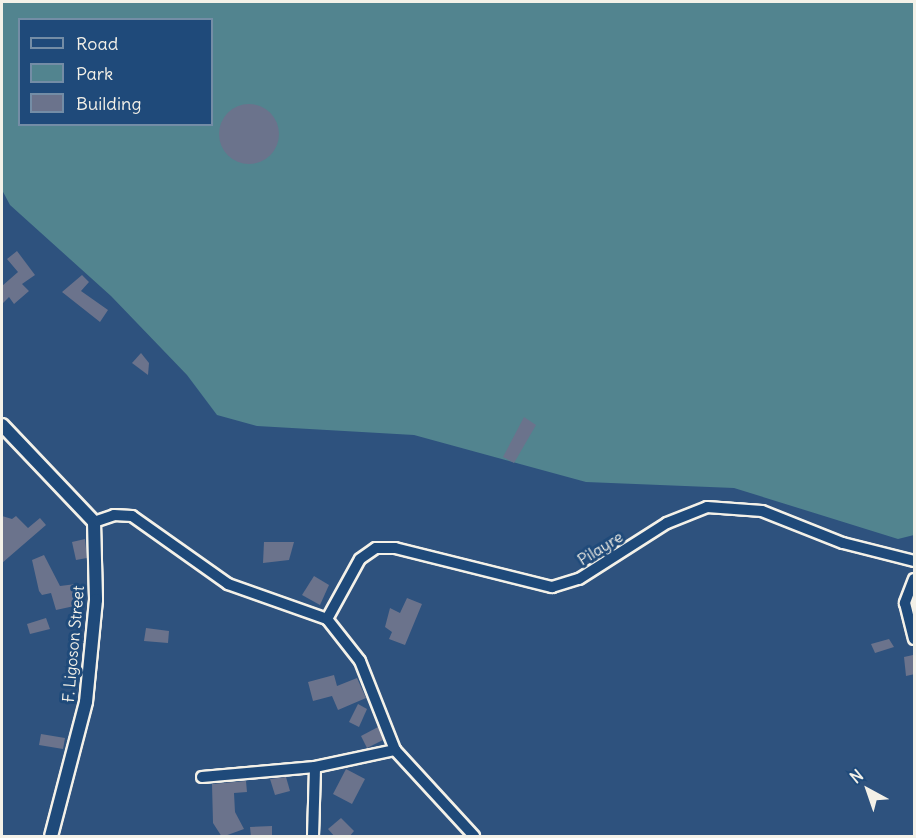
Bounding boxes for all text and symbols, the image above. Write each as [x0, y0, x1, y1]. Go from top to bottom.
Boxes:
legend [18, 18, 213, 126]
text: Road [76, 32, 118, 55]
text: Park [76, 62, 113, 85]
text: Building [76, 92, 141, 115]
street label: Pilayre [574, 527, 626, 569]
street label: F. Ligoson Street [58, 585, 88, 703]
north arrow [838, 760, 898, 820]
text: N [846, 765, 867, 787]

